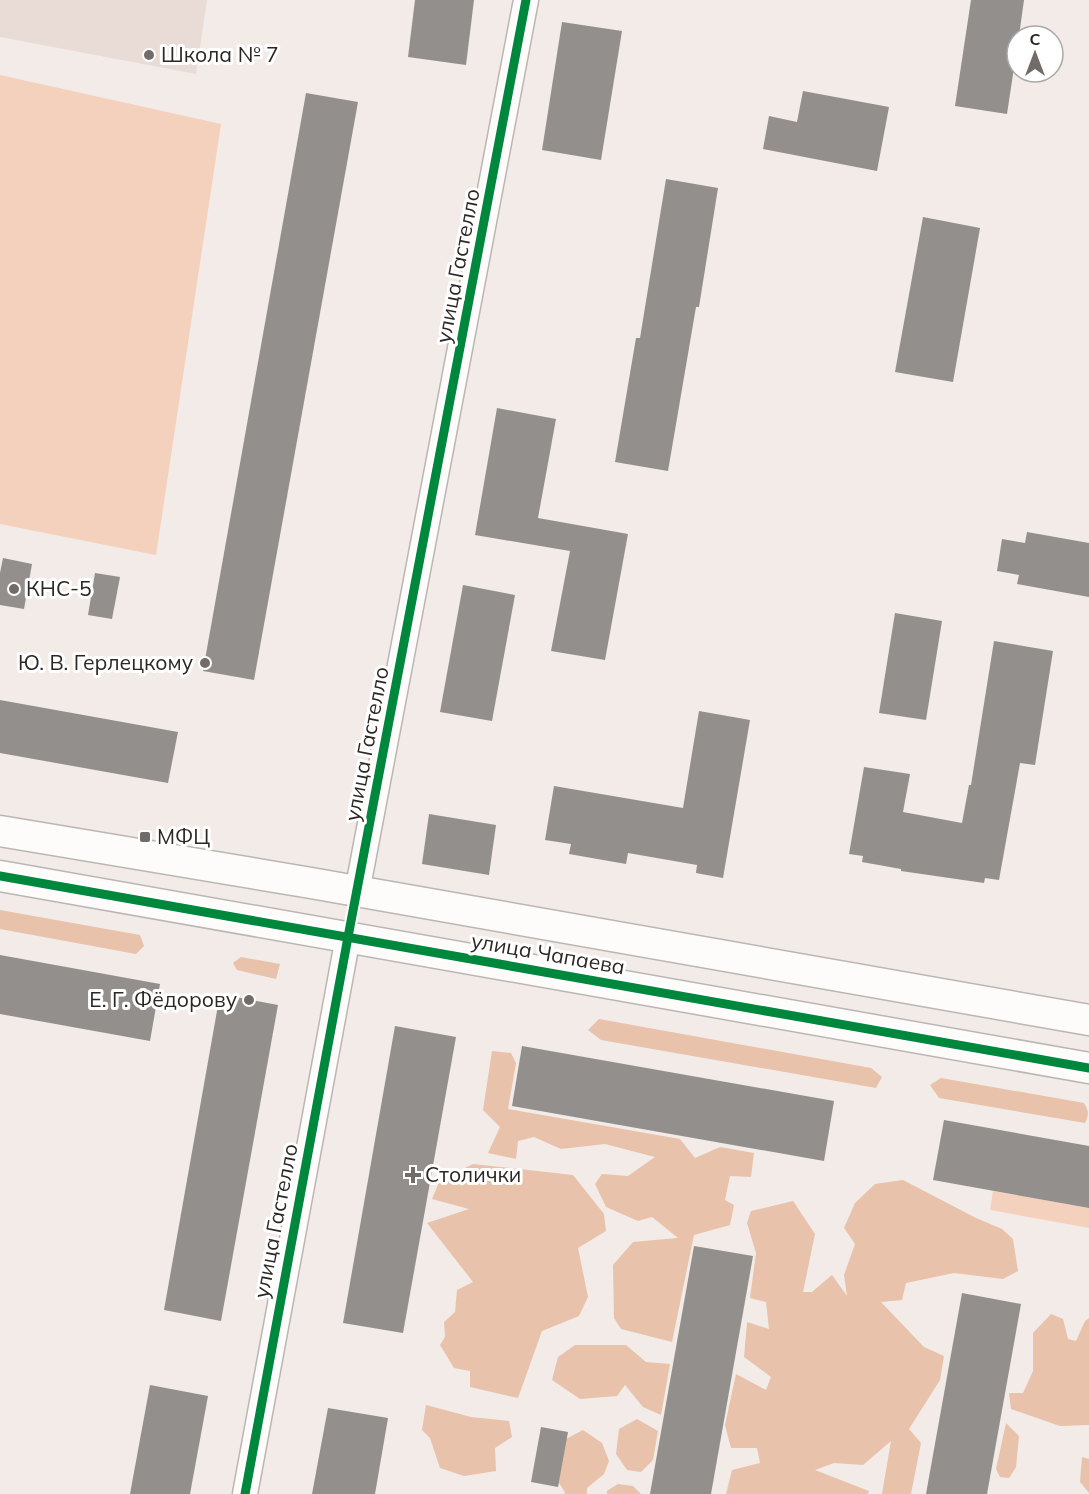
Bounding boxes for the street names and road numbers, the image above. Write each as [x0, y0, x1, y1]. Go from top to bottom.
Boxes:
street label: улица Гастелло [429, 186, 485, 345]
street label: улица Гастелло [338, 664, 394, 823]
street label: улица Чапаева [469, 927, 627, 979]
street label: улица Гастелло [247, 1141, 303, 1300]

